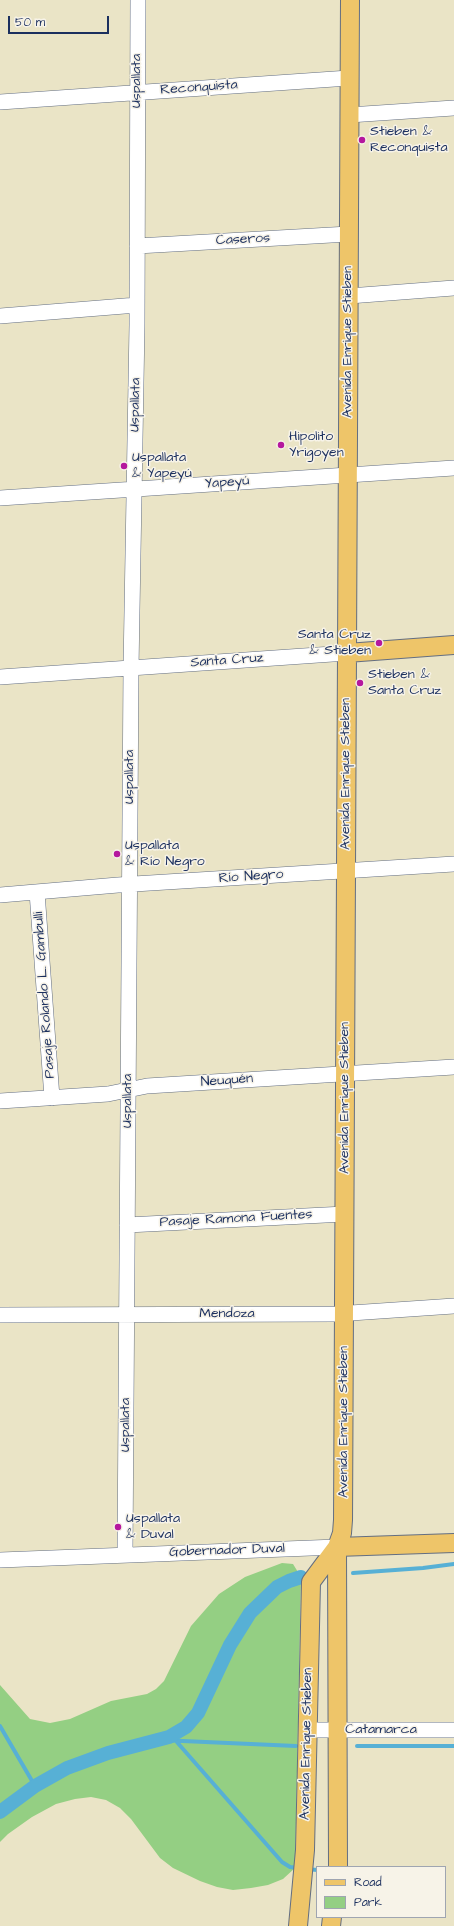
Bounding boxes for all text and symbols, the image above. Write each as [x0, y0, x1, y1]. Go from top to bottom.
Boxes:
scale bar [10, 8, 111, 34]
text: 50 m [15, 14, 45, 31]
street label: Uspallata [129, 54, 145, 108]
street label: Reconquista [160, 77, 238, 99]
place label: Stieben & Reconquista [370, 124, 448, 156]
marker: Stieben & Reconquista [357, 135, 367, 145]
street label: Caseros [215, 230, 271, 250]
street label: Avenida Enrique Stieben [340, 266, 356, 418]
street label: Uspallata [127, 378, 145, 432]
place label: Hipolito Yrigoyen [289, 429, 344, 462]
marker: Hipolito Yrigoyen [276, 440, 286, 450]
place label: Uspallata & Yapeyú [132, 450, 192, 482]
marker: Uspallata & Yapeyú [119, 461, 129, 471]
street label: Yapeyú [204, 473, 250, 493]
place label: Santa Cruz & Stieben [298, 627, 371, 660]
marker: Santa Cruz & Stieben [374, 638, 384, 648]
street label: Santa Cruz [190, 650, 264, 672]
place label: Stieben & Santa Cruz [368, 667, 441, 700]
marker: Stieben & Santa Cruz [355, 678, 365, 688]
street label: Avenida Enrique Stieben [338, 698, 354, 850]
street label: Uspallata [122, 750, 138, 804]
place label: Uspallata & Río Negro [125, 838, 205, 870]
marker: Uspallata & Río Negro [112, 849, 122, 859]
street label: Río Negro [218, 866, 284, 888]
street label: Pasaje Rolando L. Gambulli [31, 911, 59, 1079]
street label: Avenida Enrique Stieben [337, 1022, 353, 1174]
street label: Neuquén [200, 1071, 254, 1091]
street label: Uspallata [120, 1074, 136, 1128]
street label: Pasaje Ramona Fuentes [159, 1207, 313, 1231]
street label: Mendoza [199, 1306, 255, 1322]
street label: Avenida Enrique Stieben [336, 1346, 352, 1498]
street label: Uspallata [118, 1398, 134, 1452]
place label: Uspallata & Duval [126, 1511, 180, 1544]
marker: Uspallata & Duval [113, 1522, 123, 1532]
street label: Gobernador Duval [169, 1541, 285, 1561]
street label: Avenida Enrique Stieben [297, 1668, 317, 1820]
street label: Catamarca [345, 1722, 417, 1738]
legend [316, 1866, 446, 1918]
text: Road [354, 1874, 382, 1891]
text: Park [354, 1894, 382, 1911]

